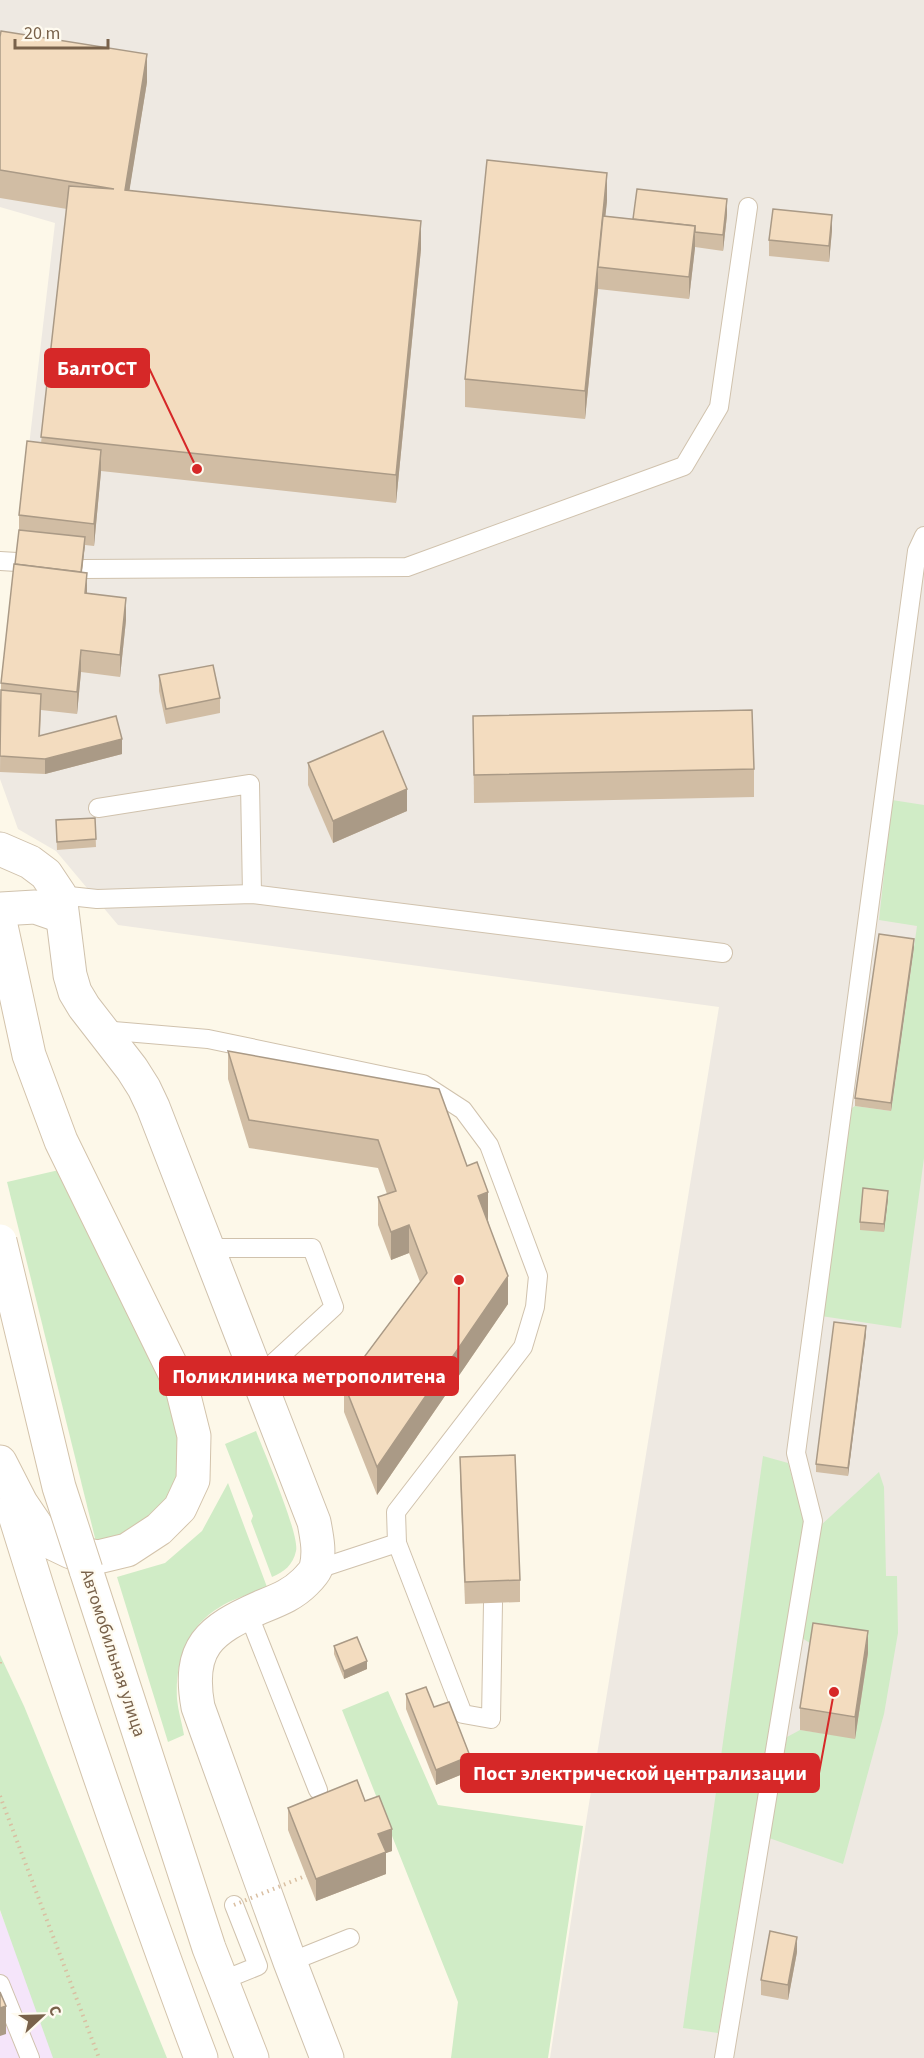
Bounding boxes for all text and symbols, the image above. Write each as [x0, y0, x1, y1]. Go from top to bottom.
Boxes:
scale bar [15, 12, 108, 50]
text: 20 m [24, 21, 60, 46]
callout: БалтОСТ [45, 349, 149, 387]
text: БалтОСТ [57, 355, 137, 383]
callout: Поликлиника метрополитена [160, 1357, 458, 1395]
text: Поликлиника метрополитена [172, 1363, 446, 1391]
street label: Автомобильная улица [74, 1566, 152, 1740]
callout: Пост электрической централизации [461, 1754, 819, 1792]
text: Пост электрической централизации [473, 1760, 807, 1788]
north arrow [12, 1986, 72, 2046]
text: С [43, 2002, 67, 2019]

